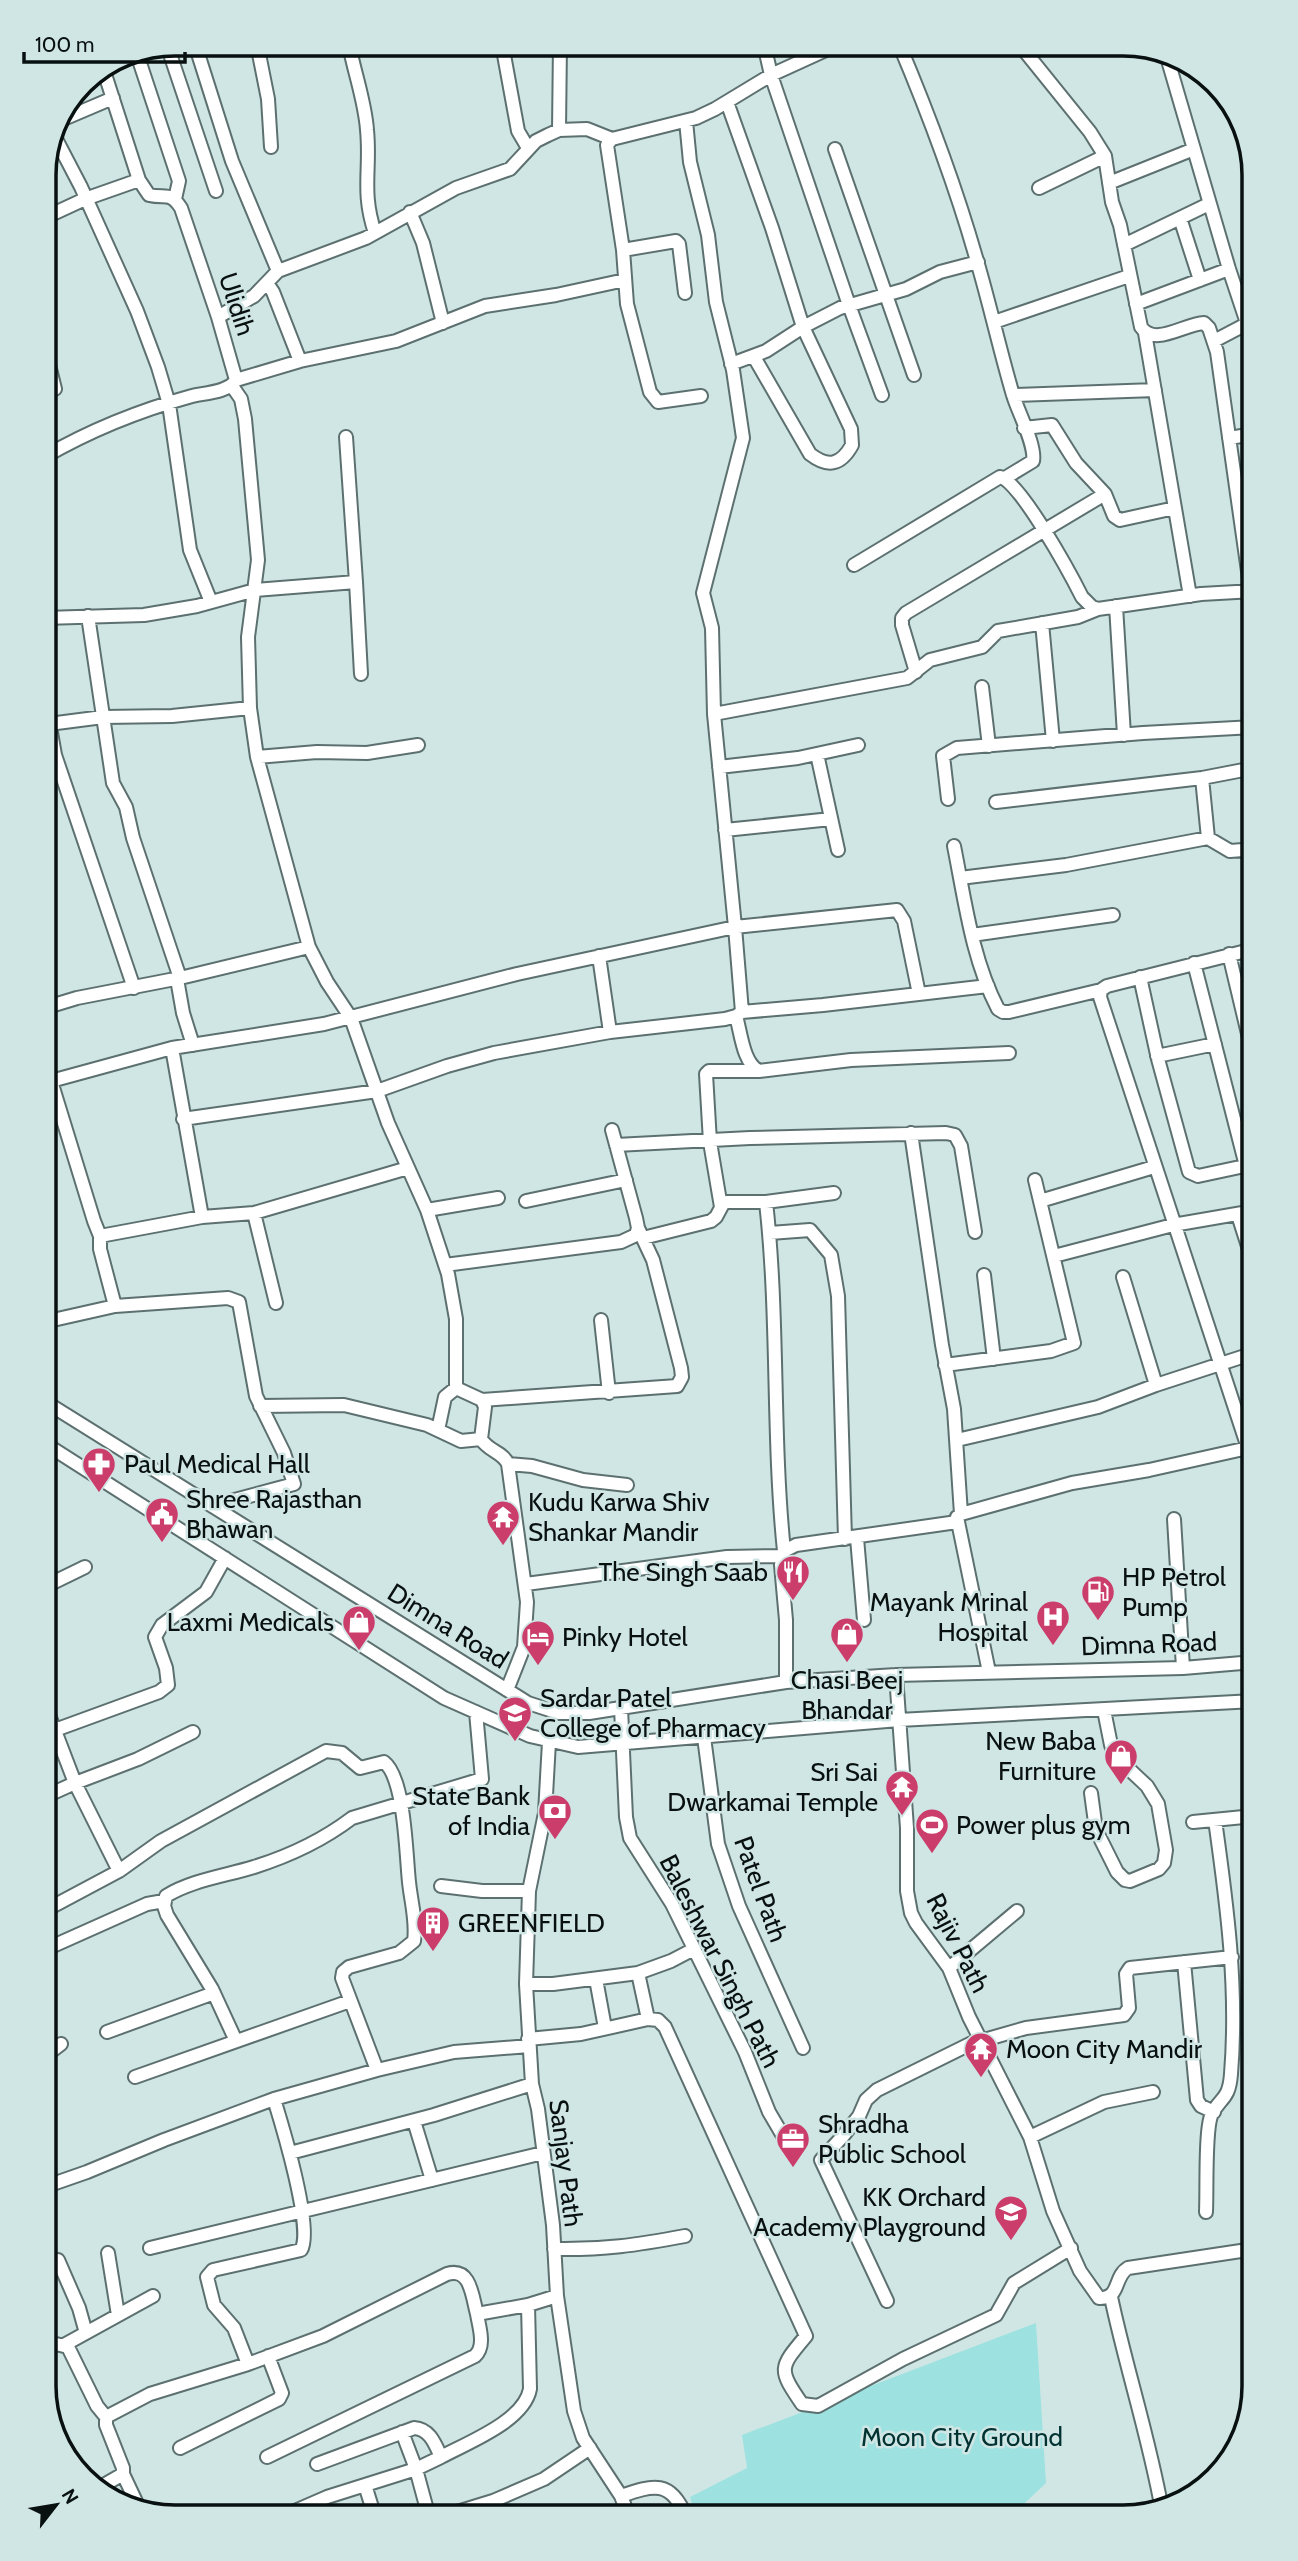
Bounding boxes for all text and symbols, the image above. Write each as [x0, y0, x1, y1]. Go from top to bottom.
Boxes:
scale bar [24, 21, 186, 65]
text: 100 m [35, 32, 94, 57]
street label: Ulidih [212, 269, 262, 339]
pharmacy icon: Paul Medical Hall [80, 1445, 118, 1494]
place label: Paul Medical Hall [124, 1448, 310, 1480]
place label: Shree Rajasthan Bhawan [186, 1483, 362, 1545]
place label: Kudu Karwa Shiv Shankar Mandir [528, 1486, 710, 1548]
public building icon: Shree Rajasthan Bhawan [143, 1495, 181, 1544]
temple icon: Kudu Karwa Shiv Shankar Mandir [484, 1498, 522, 1547]
restaurant icon: The Singh Saab [774, 1553, 812, 1602]
place label: The Singh Saab [599, 1556, 768, 1588]
place label: HP Petrol Pump [1122, 1561, 1226, 1623]
fuel station icon: HP Petrol Pump [1079, 1573, 1117, 1622]
street label: Dimna Road [382, 1576, 514, 1676]
place label: Mayank Mrinal Hospital [870, 1586, 1028, 1648]
hospital icon: Mayank Mrinal Hospital [1034, 1598, 1072, 1647]
shop icon: Laxmi Medicals [340, 1603, 378, 1652]
place label: Laxmi Medicals [167, 1606, 334, 1638]
shop icon: Chasi Beej Bhandar [828, 1615, 866, 1664]
hotel icon: Pinky Hotel [519, 1618, 557, 1667]
place label: Pinky Hotel [562, 1621, 688, 1653]
street label: Dimna Road [1080, 1626, 1218, 1662]
place label: Chasi Beej Bhandar [791, 1664, 903, 1726]
place label: Sardar Patel College of Pharmacy [540, 1682, 766, 1744]
school or university icon: Sardar Patel College of Pharmacy [496, 1694, 534, 1743]
place label: New Baba Furniture [985, 1725, 1097, 1787]
shop icon: New Baba Furniture [1102, 1737, 1140, 1786]
place label: Sri Sai Dwarkamai Temple [667, 1756, 878, 1818]
temple icon: Sri Sai Dwarkamai Temple [883, 1768, 921, 1817]
place label: State Bank of India [412, 1780, 531, 1842]
bank icon: State Bank of India [536, 1792, 574, 1841]
sports icon: Power plus gym [913, 1806, 951, 1855]
place label: Power plus gym [956, 1809, 1131, 1841]
street label: Patel Path [727, 1832, 795, 1946]
street label: Baleshwar Singh Path [652, 1849, 788, 2073]
street label: Rajiv Path [919, 1888, 997, 1998]
building icon: GREENFIELD [414, 1904, 452, 1953]
place label: GREENFIELD [458, 1907, 605, 1939]
temple icon: Moon City Mandir [962, 2030, 1000, 2079]
place label: Moon City Mandir [1006, 2033, 1203, 2065]
street label: Sanjay Path [542, 2097, 590, 2229]
place label: Shradha Public School [818, 2108, 966, 2170]
office icon: Shradha Public School [774, 2120, 812, 2169]
place label: KK Orchard Academy Playground [753, 2181, 986, 2243]
school or university icon: KK Orchard Academy Playground [992, 2193, 1030, 2242]
park label: Moon City Ground [861, 2421, 1063, 2453]
north arrow [21, 2470, 91, 2540]
text: N [57, 2485, 83, 2508]

